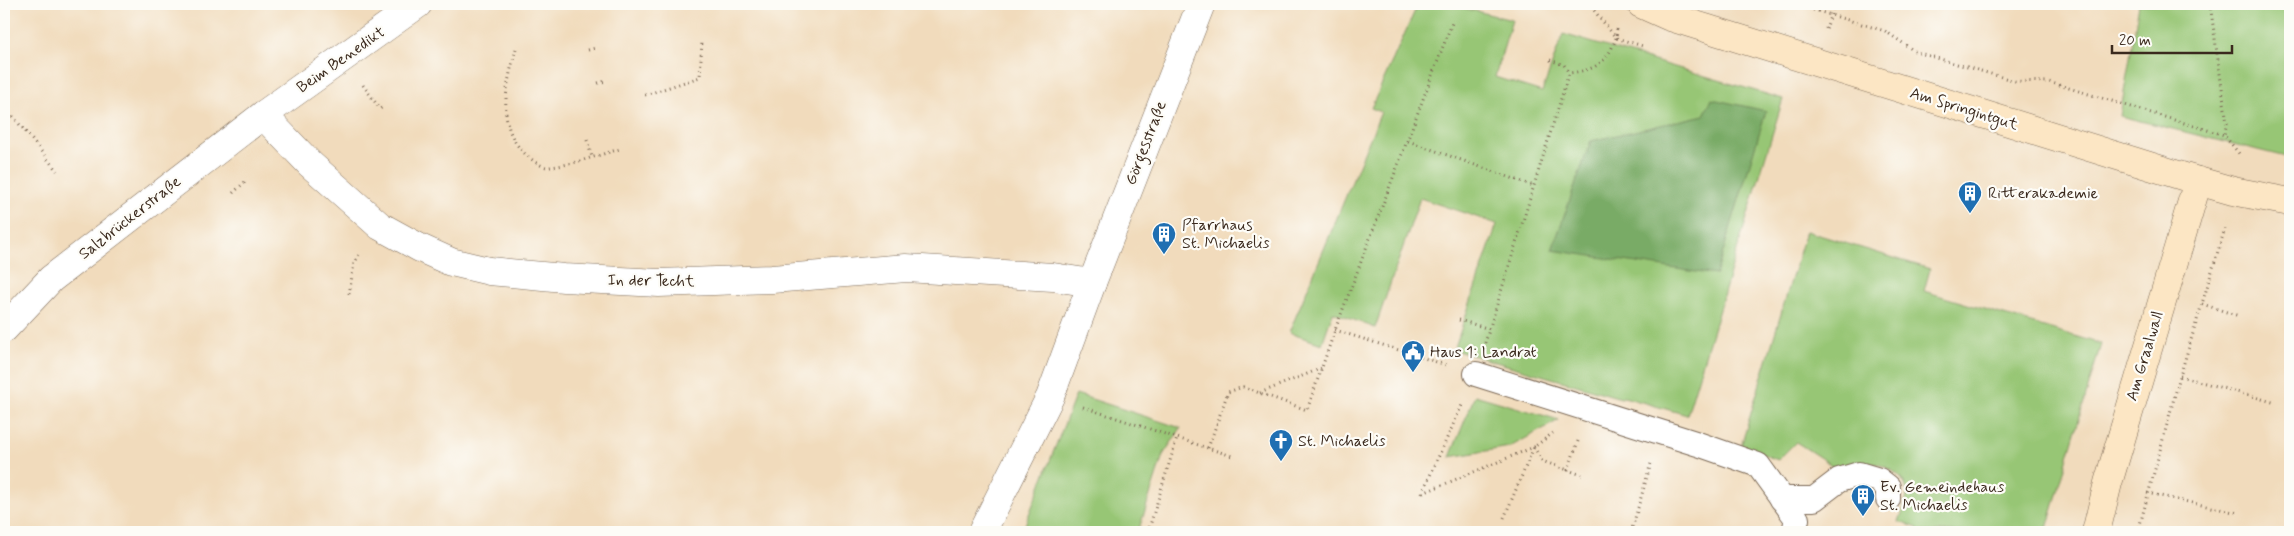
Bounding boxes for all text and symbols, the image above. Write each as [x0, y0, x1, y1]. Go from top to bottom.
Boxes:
street label: Beim Benedikt [293, 22, 390, 98]
scale bar [2112, 22, 2232, 54]
text: 20 m [2119, 31, 2151, 51]
street label: Am Springintgut [1907, 83, 2021, 137]
street label: Görgesstraße [1120, 98, 1173, 188]
street label: Salzbrückerstraße [75, 171, 186, 265]
building icon: Ritterakademie [1957, 180, 1983, 214]
place label: Ritterakademie [1988, 183, 2099, 204]
place label: Pfarrhaus St. Michaelis [1182, 215, 1270, 254]
building icon: Pfarrhaus St. Michaelis [1151, 221, 1177, 255]
street label: In der Techt [607, 270, 695, 292]
street label: Am Graalwall [2121, 309, 2169, 403]
public building icon: Haus 1: Landrat [1400, 339, 1426, 373]
place label: Haus 1: Landrat [1430, 342, 1537, 363]
church icon: St. Michaelis [1268, 428, 1294, 462]
place label: St. Michaelis [1298, 431, 1386, 452]
place label: Ev. Gemeindehaus St. Michaelis [1880, 477, 2004, 516]
building icon: Ev. Gemeindehaus St. Michaelis [1850, 483, 1876, 517]

